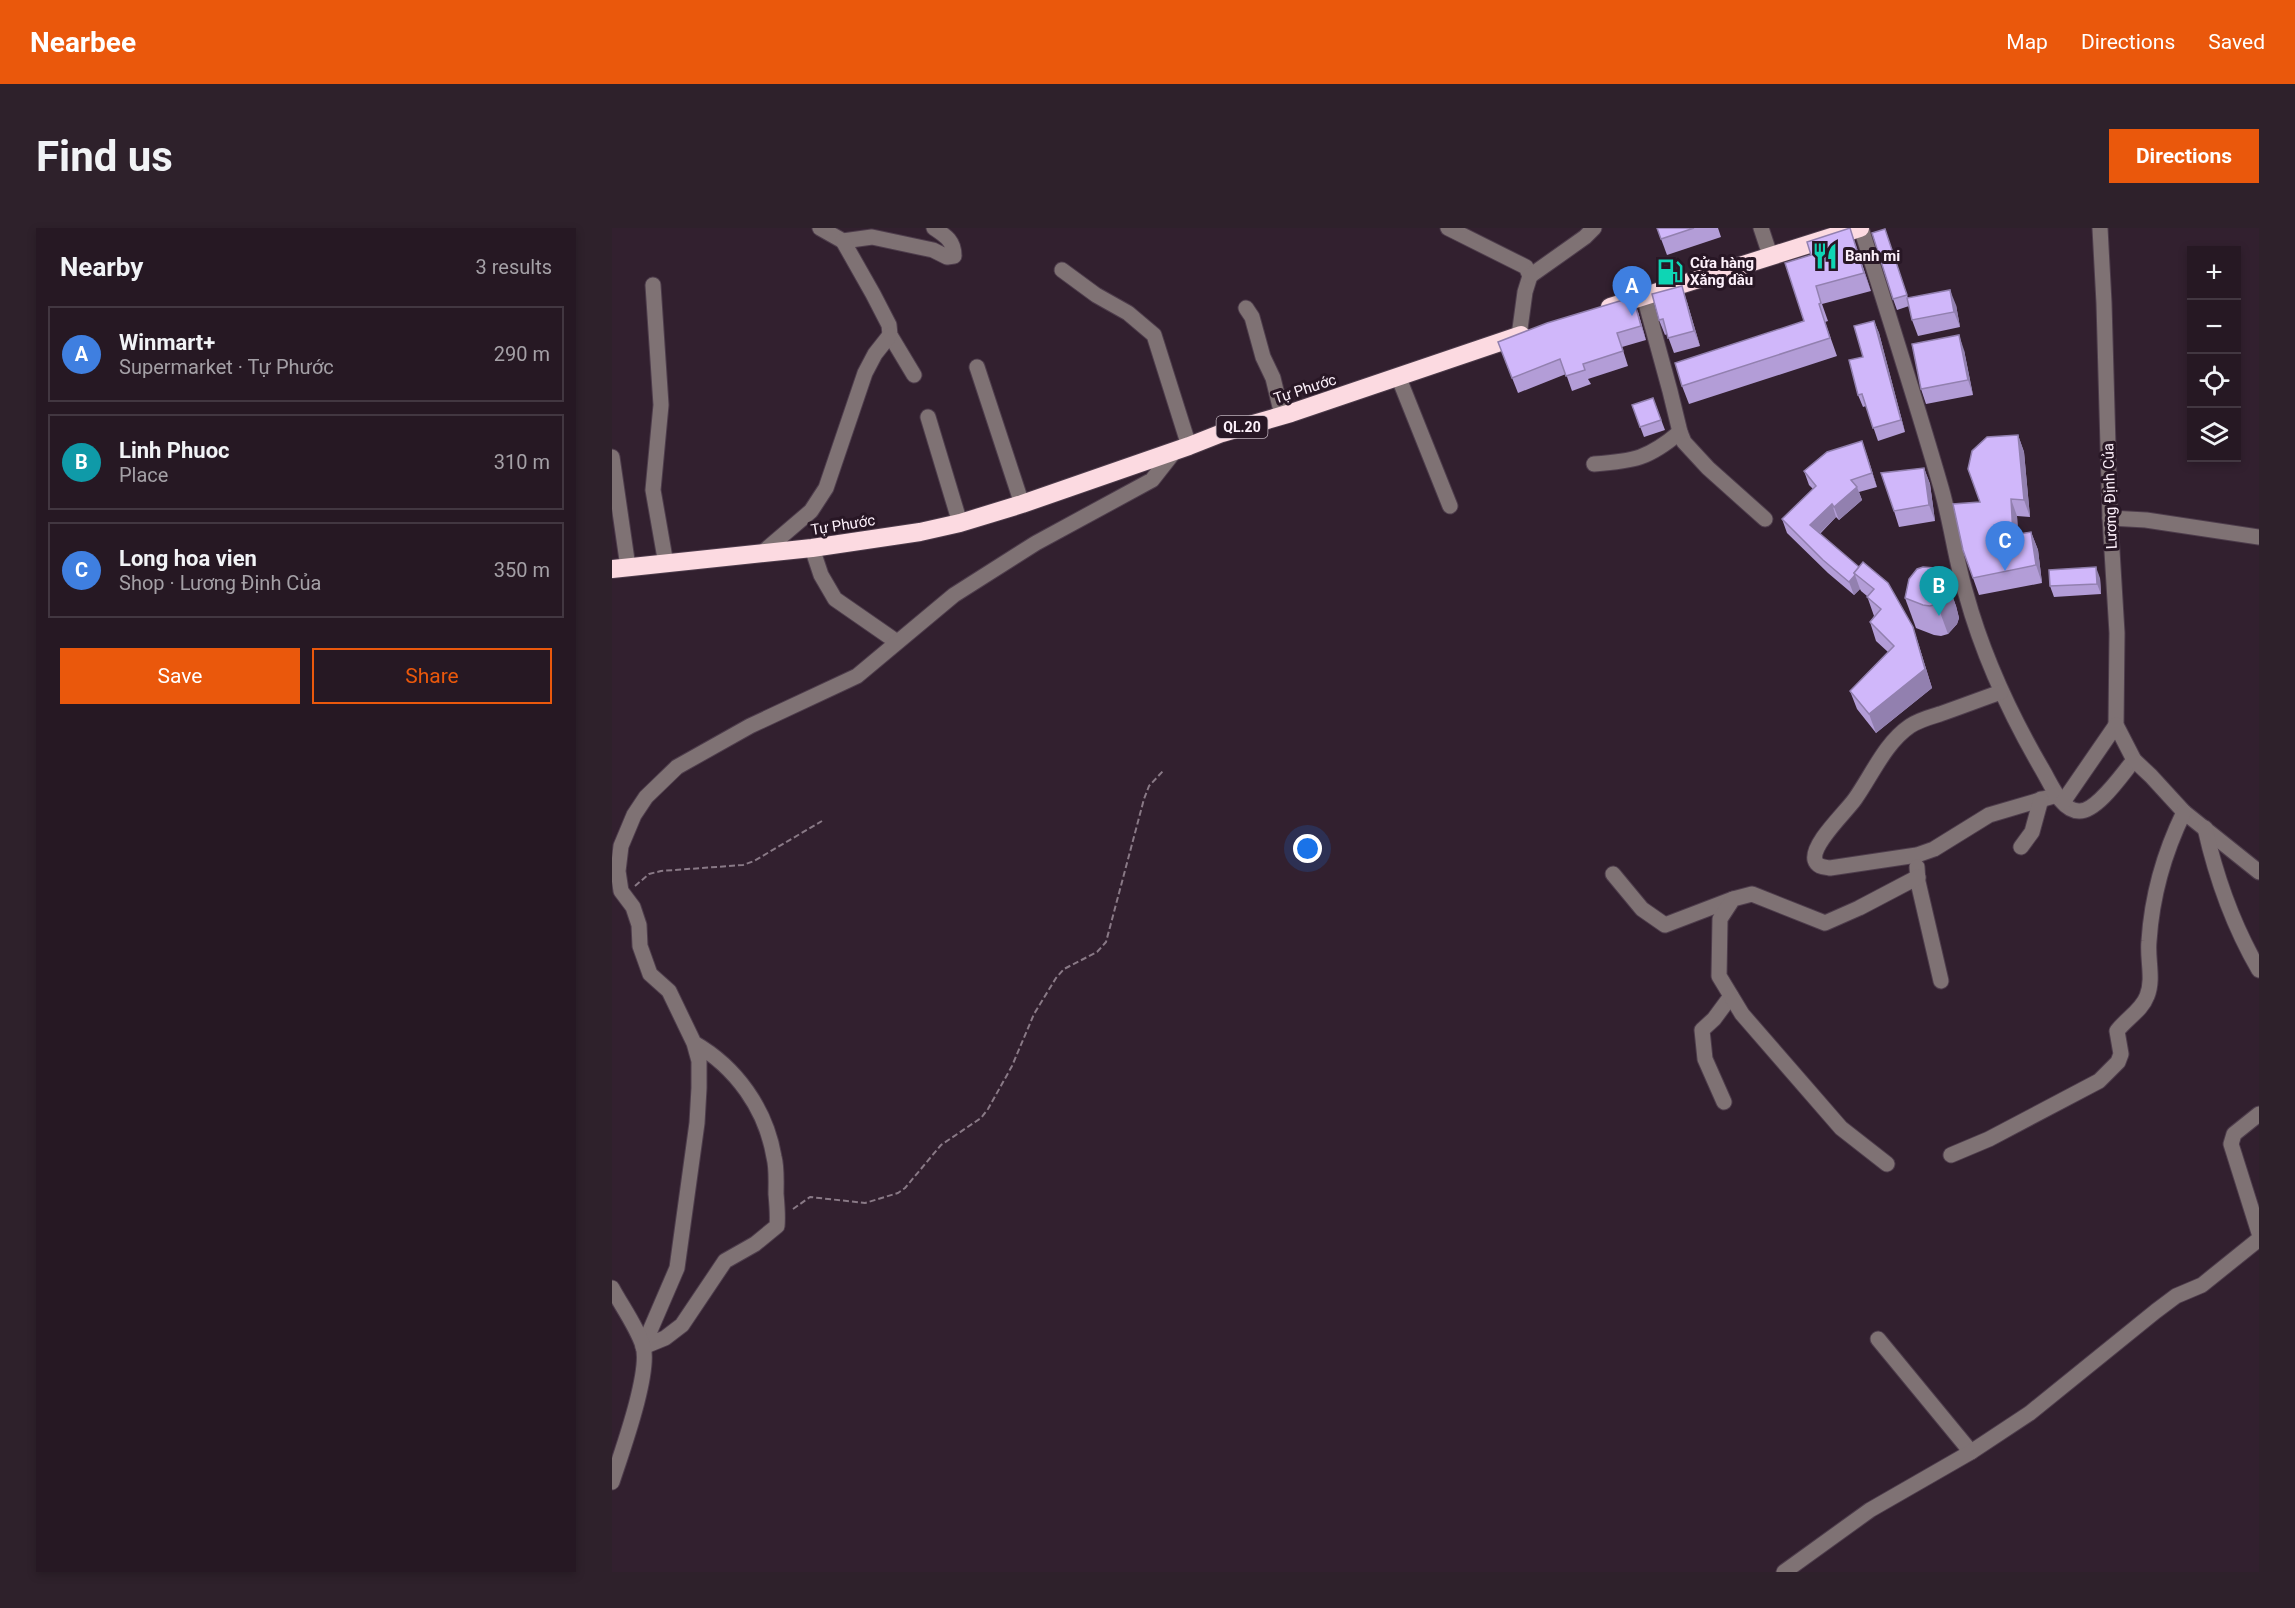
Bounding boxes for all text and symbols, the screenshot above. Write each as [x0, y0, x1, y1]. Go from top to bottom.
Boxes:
text: Nearbee [30, 26, 136, 59]
text: Map [2006, 30, 2048, 54]
text: Directions [2081, 30, 2175, 54]
text: Saved [2208, 30, 2265, 54]
button: Directions [2109, 129, 2259, 183]
text: Find us [36, 132, 173, 181]
restaurant icon: Banh mi [1810, 241, 1840, 271]
map controls [2187, 246, 2241, 462]
button: + [2187, 246, 2241, 300]
place label: Banh mi [1845, 247, 1900, 265]
text: Nearby [60, 252, 143, 282]
place label: Cửa hàng Xăng dầu [1690, 254, 1754, 289]
text: 3 results [476, 255, 552, 279]
fuel station icon: Cửa hàng Xăng dầu [1655, 257, 1685, 287]
pin: A [1612, 266, 1652, 316]
button: − [2187, 300, 2241, 354]
text: Winmart+ [119, 330, 215, 355]
text: A [75, 342, 88, 366]
text: 290 m [494, 342, 550, 366]
button: locate [2187, 354, 2241, 408]
text: Supermarket · Tự Phước [119, 355, 334, 379]
street label: Tự Phước [1271, 370, 1339, 408]
button: layers [2187, 408, 2241, 462]
road number: QL.20 [1216, 416, 1268, 438]
text: Linh Phuoc [119, 438, 230, 463]
street label: Lương Định Của [2099, 443, 2121, 549]
text: B [75, 450, 88, 474]
text: 310 m [494, 450, 550, 474]
text: Place [119, 463, 168, 487]
street label: Tự Phước [810, 511, 877, 539]
pin: C [1986, 522, 2024, 571]
text: Long hoa vien [119, 546, 257, 571]
text: C [75, 558, 88, 582]
text: 350 m [494, 558, 550, 582]
pin: B [1920, 566, 1958, 616]
text: Shop · Lương Định Của [119, 571, 321, 595]
button: Save [60, 648, 300, 704]
button: Share [312, 648, 552, 704]
your location [1293, 834, 1322, 863]

